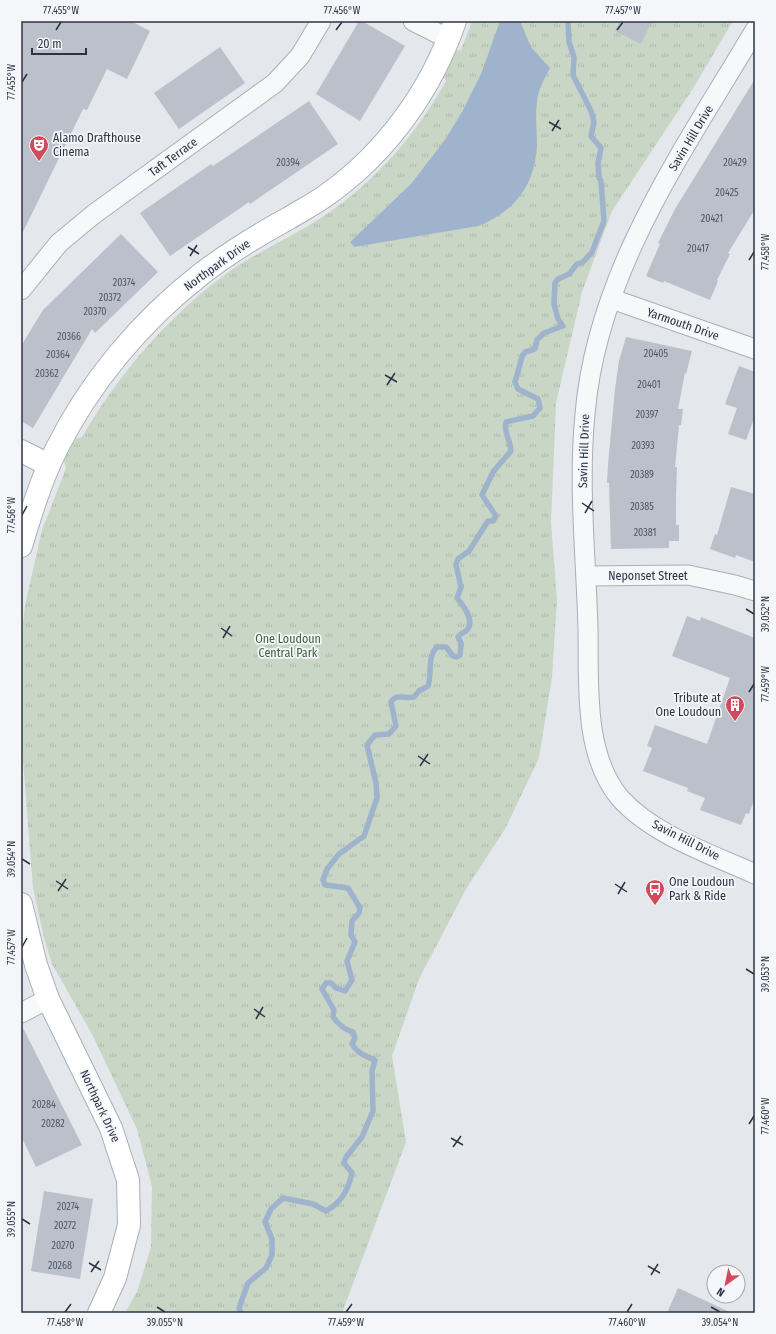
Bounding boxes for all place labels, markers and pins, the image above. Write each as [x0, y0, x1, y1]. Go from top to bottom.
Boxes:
place label: Alamo Drafthouse Cinema [53, 131, 141, 159]
theatre icon: Alamo Drafthouse Cinema [28, 134, 50, 162]
place label: Tribute at One Loudoun [655, 691, 721, 719]
building icon: Tribute at One Loudoun [724, 694, 746, 722]
place label: One Loudoun Park & Ride [669, 875, 735, 903]
bus stop icon: One Loudoun Park & Ride [644, 878, 666, 906]

